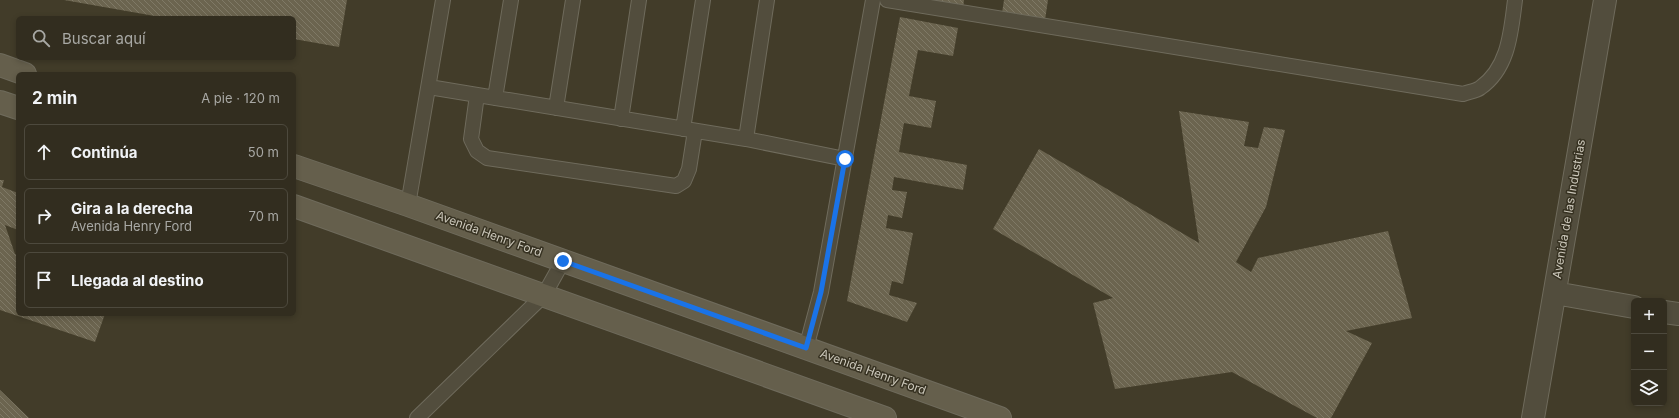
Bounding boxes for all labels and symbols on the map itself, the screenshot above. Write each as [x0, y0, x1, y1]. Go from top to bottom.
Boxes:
street label: Avenida de las Industrias [1549, 138, 1588, 280]
route start [836, 150, 854, 168]
street label: Avenida Henry Ford [434, 207, 544, 260]
route end [554, 252, 572, 270]
street label: Avenida Henry Ford [818, 345, 928, 398]

